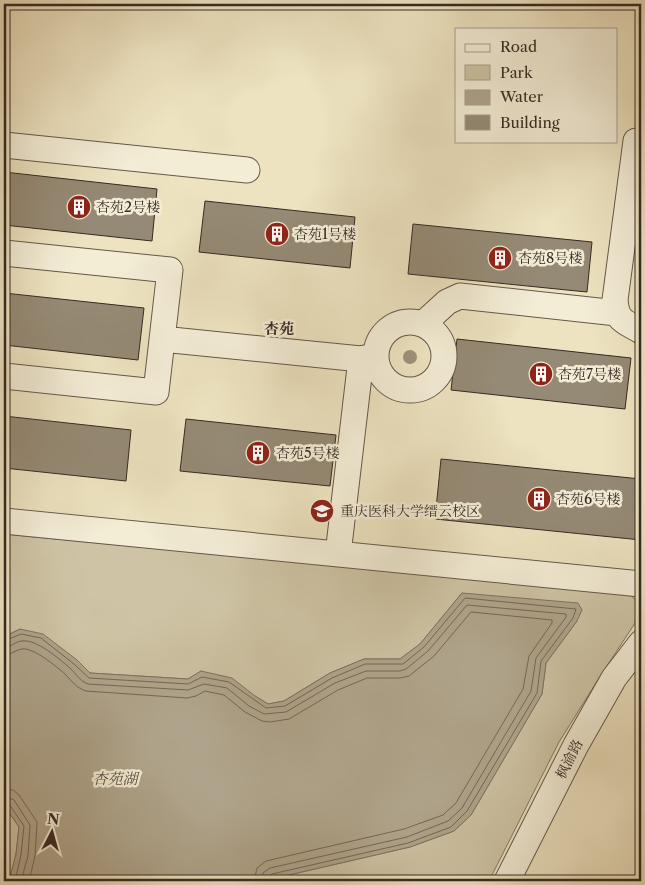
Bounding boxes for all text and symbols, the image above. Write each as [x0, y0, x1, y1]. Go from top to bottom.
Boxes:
legend [455, 28, 618, 142]
text: Road [500, 37, 537, 56]
text: Park [500, 63, 534, 82]
text: Water [499, 87, 544, 106]
text: Building [500, 113, 560, 132]
building icon: 杏苑2号楼 [66, 194, 92, 220]
place label: 杏苑2号楼 [96, 198, 160, 216]
building icon: 杏苑1号楼 [264, 221, 290, 247]
place label: 杏苑1号楼 [294, 225, 356, 243]
building icon: 杏苑8号楼 [487, 245, 513, 271]
place label: 杏苑8号楼 [518, 249, 582, 267]
district label: 杏苑 [264, 319, 294, 338]
building icon: 杏苑7号楼 [528, 361, 554, 387]
place label: 杏苑7号楼 [558, 365, 621, 383]
building icon: 杏苑5号楼 [245, 440, 271, 466]
place label: 杏苑5号楼 [276, 444, 340, 462]
building icon: 杏苑6号楼 [526, 486, 552, 512]
place label: 杏苑6号楼 [556, 490, 620, 508]
school or university icon: 重庆医科大学缙云校区 [309, 498, 335, 524]
place label: 重庆医科大学缙云校区 [340, 502, 480, 520]
street label: 枫渝路 [551, 736, 587, 782]
water label: 杏苑湖 [92, 769, 140, 788]
north arrow [28, 808, 78, 858]
text: N [46, 809, 60, 829]

